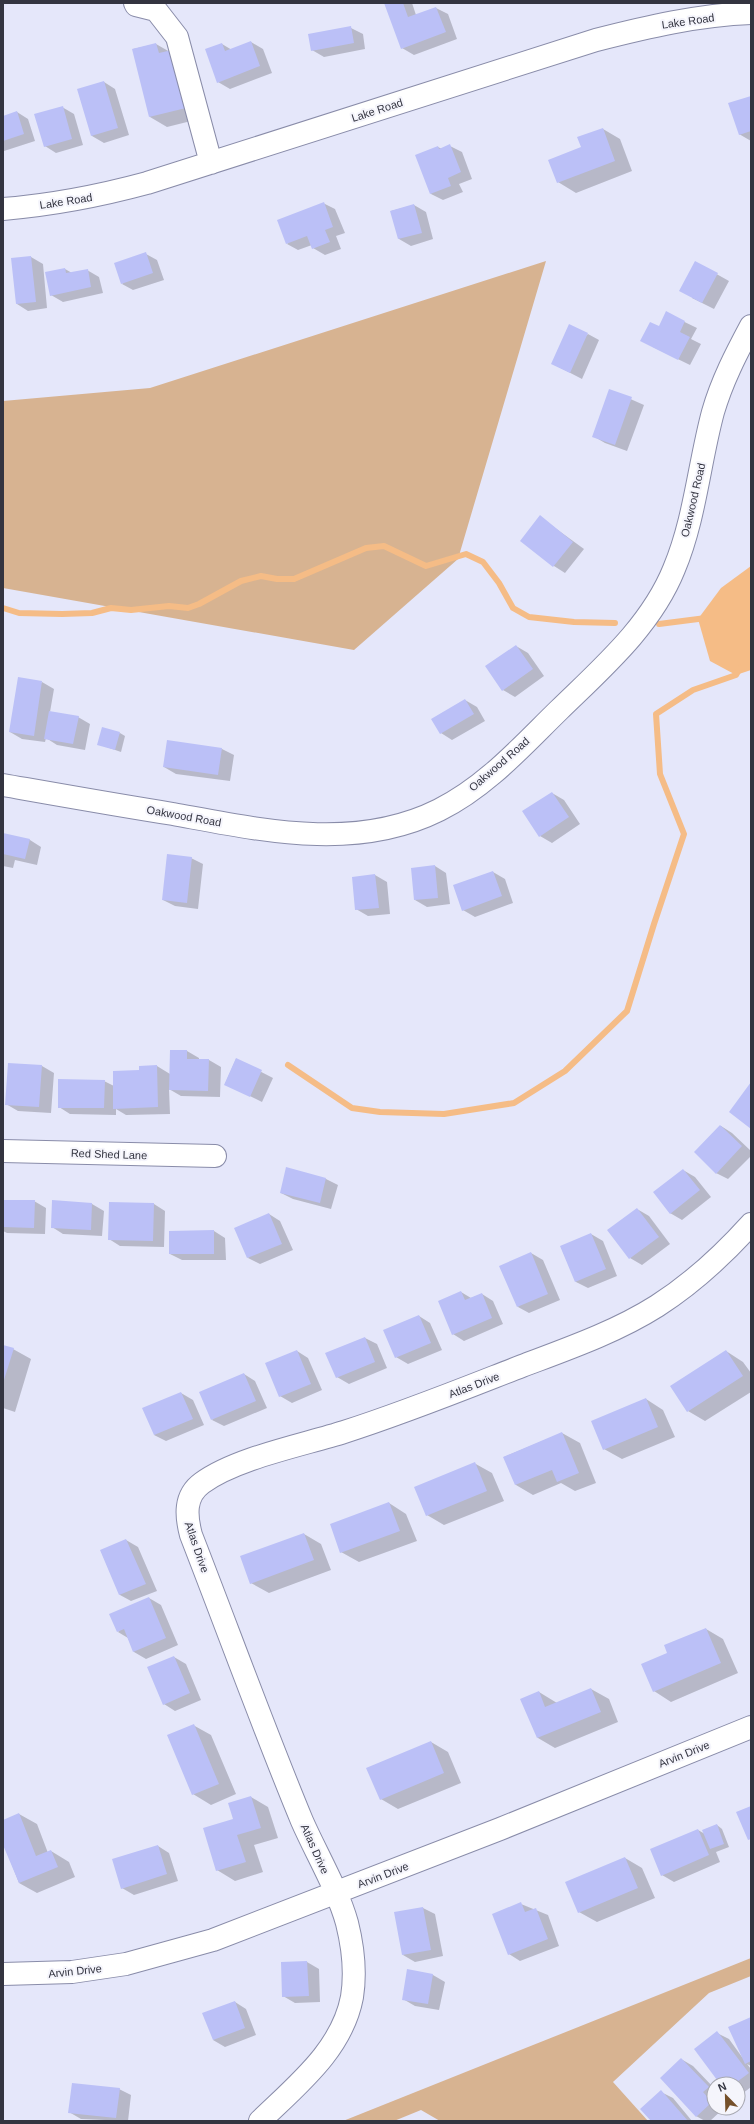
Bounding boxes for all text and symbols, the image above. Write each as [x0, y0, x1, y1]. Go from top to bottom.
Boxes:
street label: Lake Road [661, 11, 715, 31]
street label: Lake Road [350, 96, 404, 124]
street label: Lake Road [39, 191, 93, 211]
street label: Oakwood Road [679, 462, 707, 538]
street label: Oakwood Road [466, 735, 532, 793]
street label: Oakwood Road [146, 804, 222, 828]
street label: Red Shed Lane [71, 1147, 147, 1161]
street label: Atlas Drive [447, 1370, 501, 1400]
street label: Atlas Drive [183, 1520, 211, 1574]
street label: Arvin Drive [657, 1738, 711, 1770]
street label: Atlas Drive [299, 1822, 331, 1876]
street label: Arvin Drive [356, 1860, 410, 1890]
street label: Arvin Drive [48, 1962, 102, 1980]
north arrow [706, 2076, 746, 2116]
text: N [716, 2080, 728, 2094]

